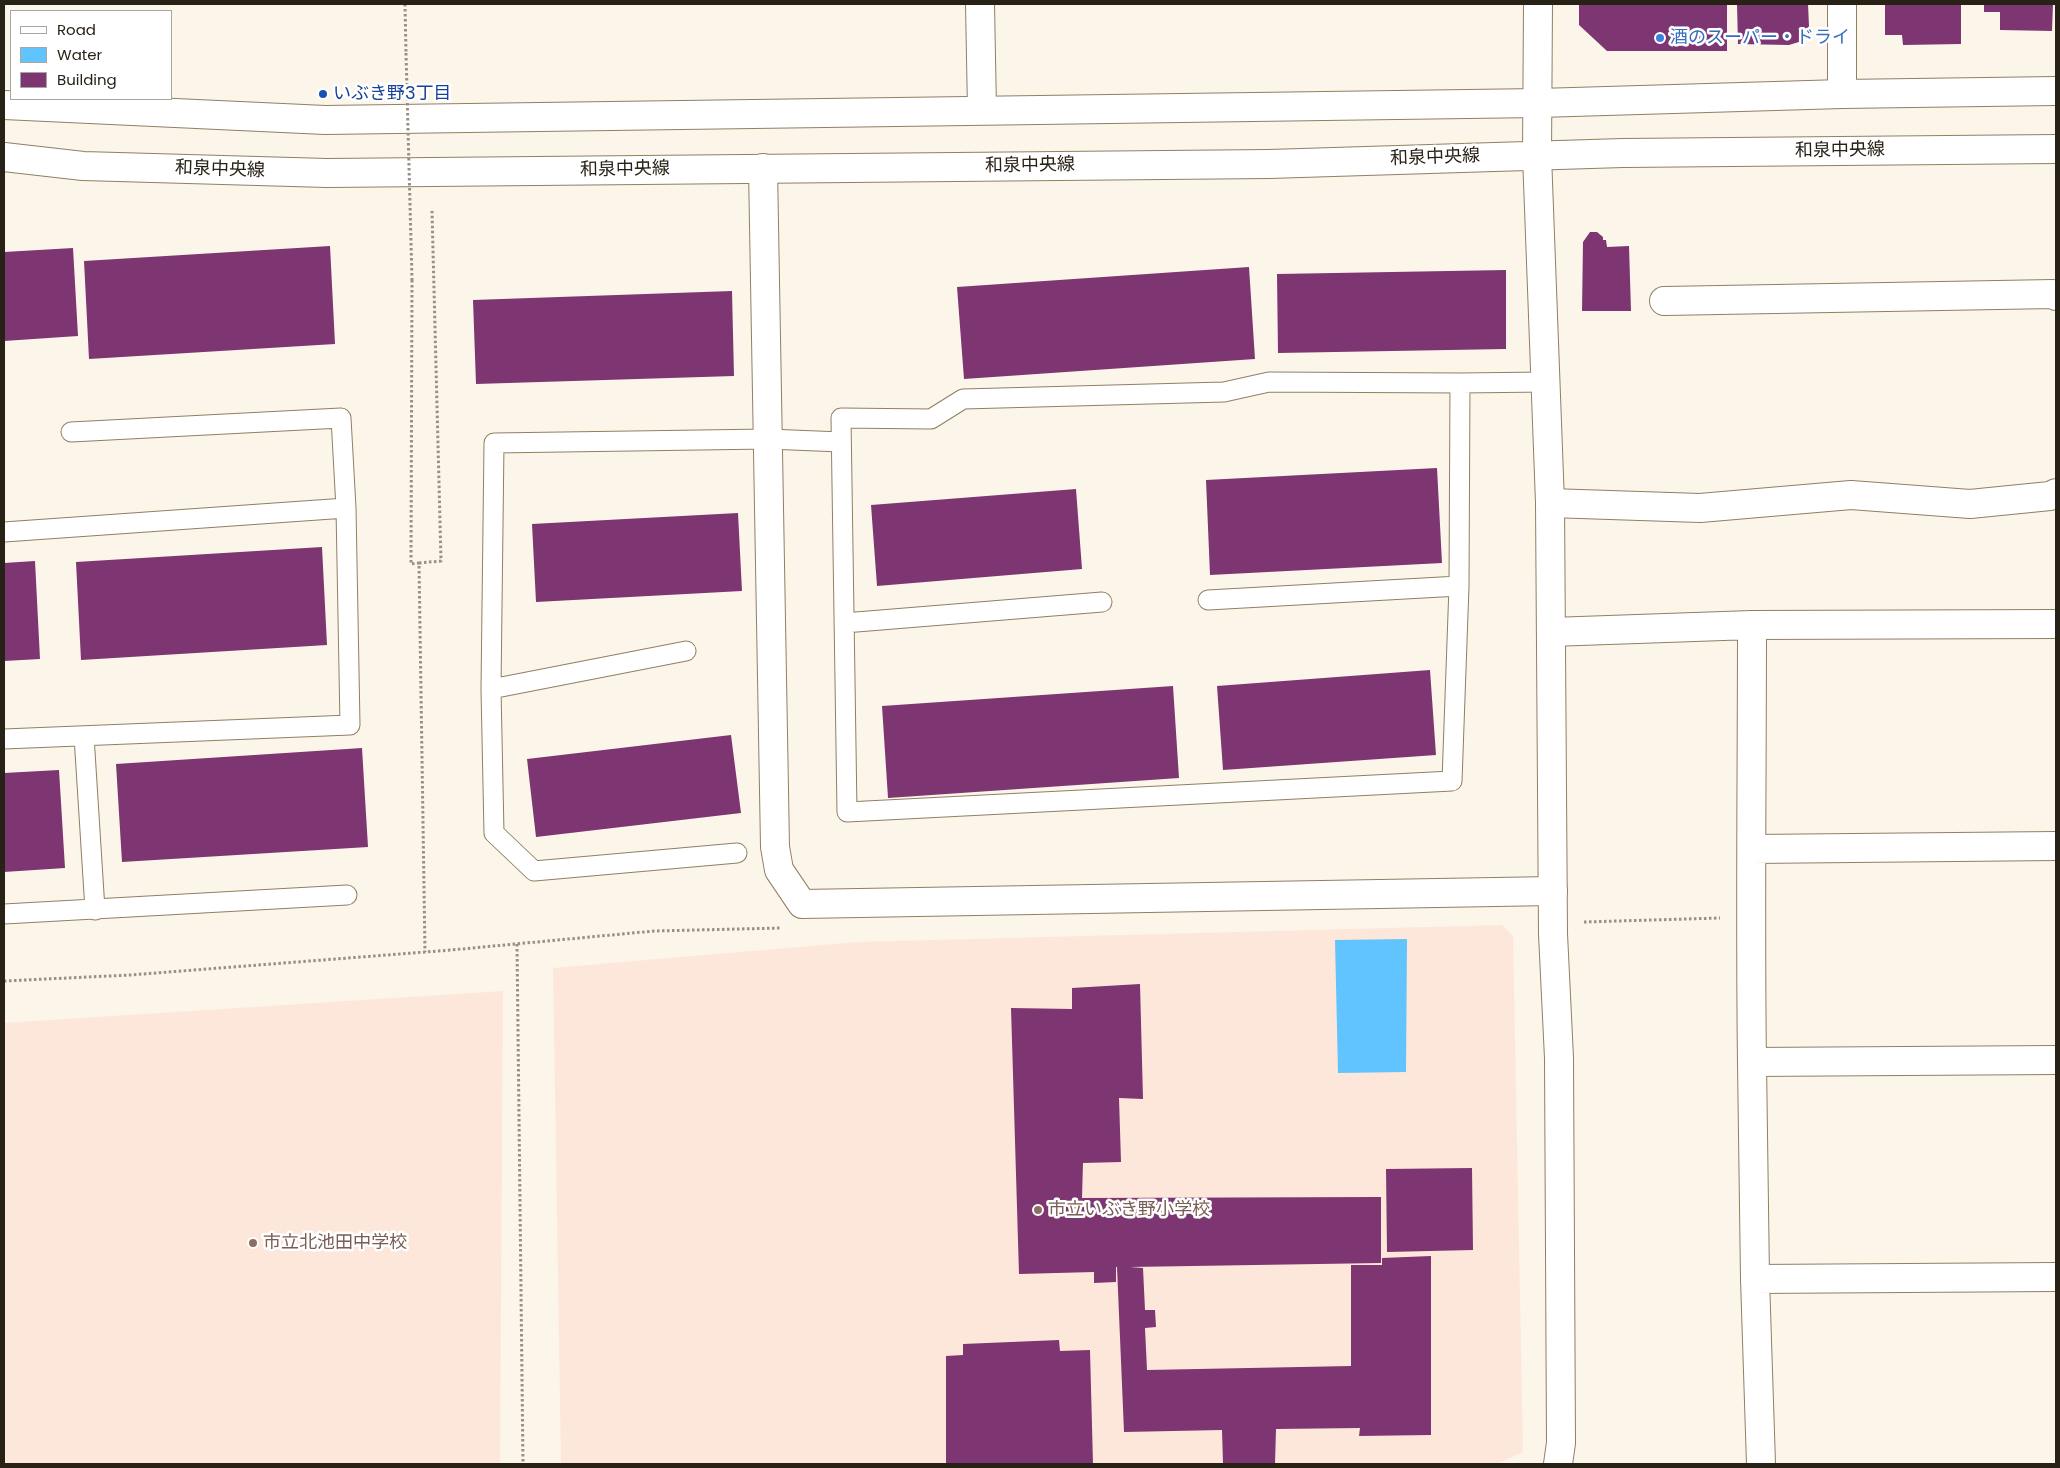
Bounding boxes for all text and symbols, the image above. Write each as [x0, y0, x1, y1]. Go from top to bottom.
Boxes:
legend [10, 10, 172, 100]
text: Road [57, 19, 96, 40]
place label: 酒のスーパー・ドライ [1670, 27, 1850, 49]
marker: 酒のスーパー・ドライ [1654, 32, 1666, 44]
text: Water [57, 44, 102, 65]
text: Building [57, 69, 117, 90]
place label: いぶき野3丁目 [333, 83, 452, 105]
marker: いぶき野3丁目 [317, 88, 329, 100]
street label: 和泉中央線 [1795, 139, 1885, 163]
street label: 和泉中央線 [1390, 146, 1480, 170]
street label: 和泉中央線 [985, 154, 1075, 178]
street label: 和泉中央線 [175, 158, 265, 182]
street label: 和泉中央線 [580, 158, 670, 182]
place label: 市立いぶき野小学校 [1048, 1199, 1210, 1221]
marker: 市立いぶき野小学校 [1032, 1204, 1044, 1216]
place label: 市立北池田中学校 [263, 1232, 407, 1254]
marker: 市立北池田中学校 [247, 1237, 259, 1249]

